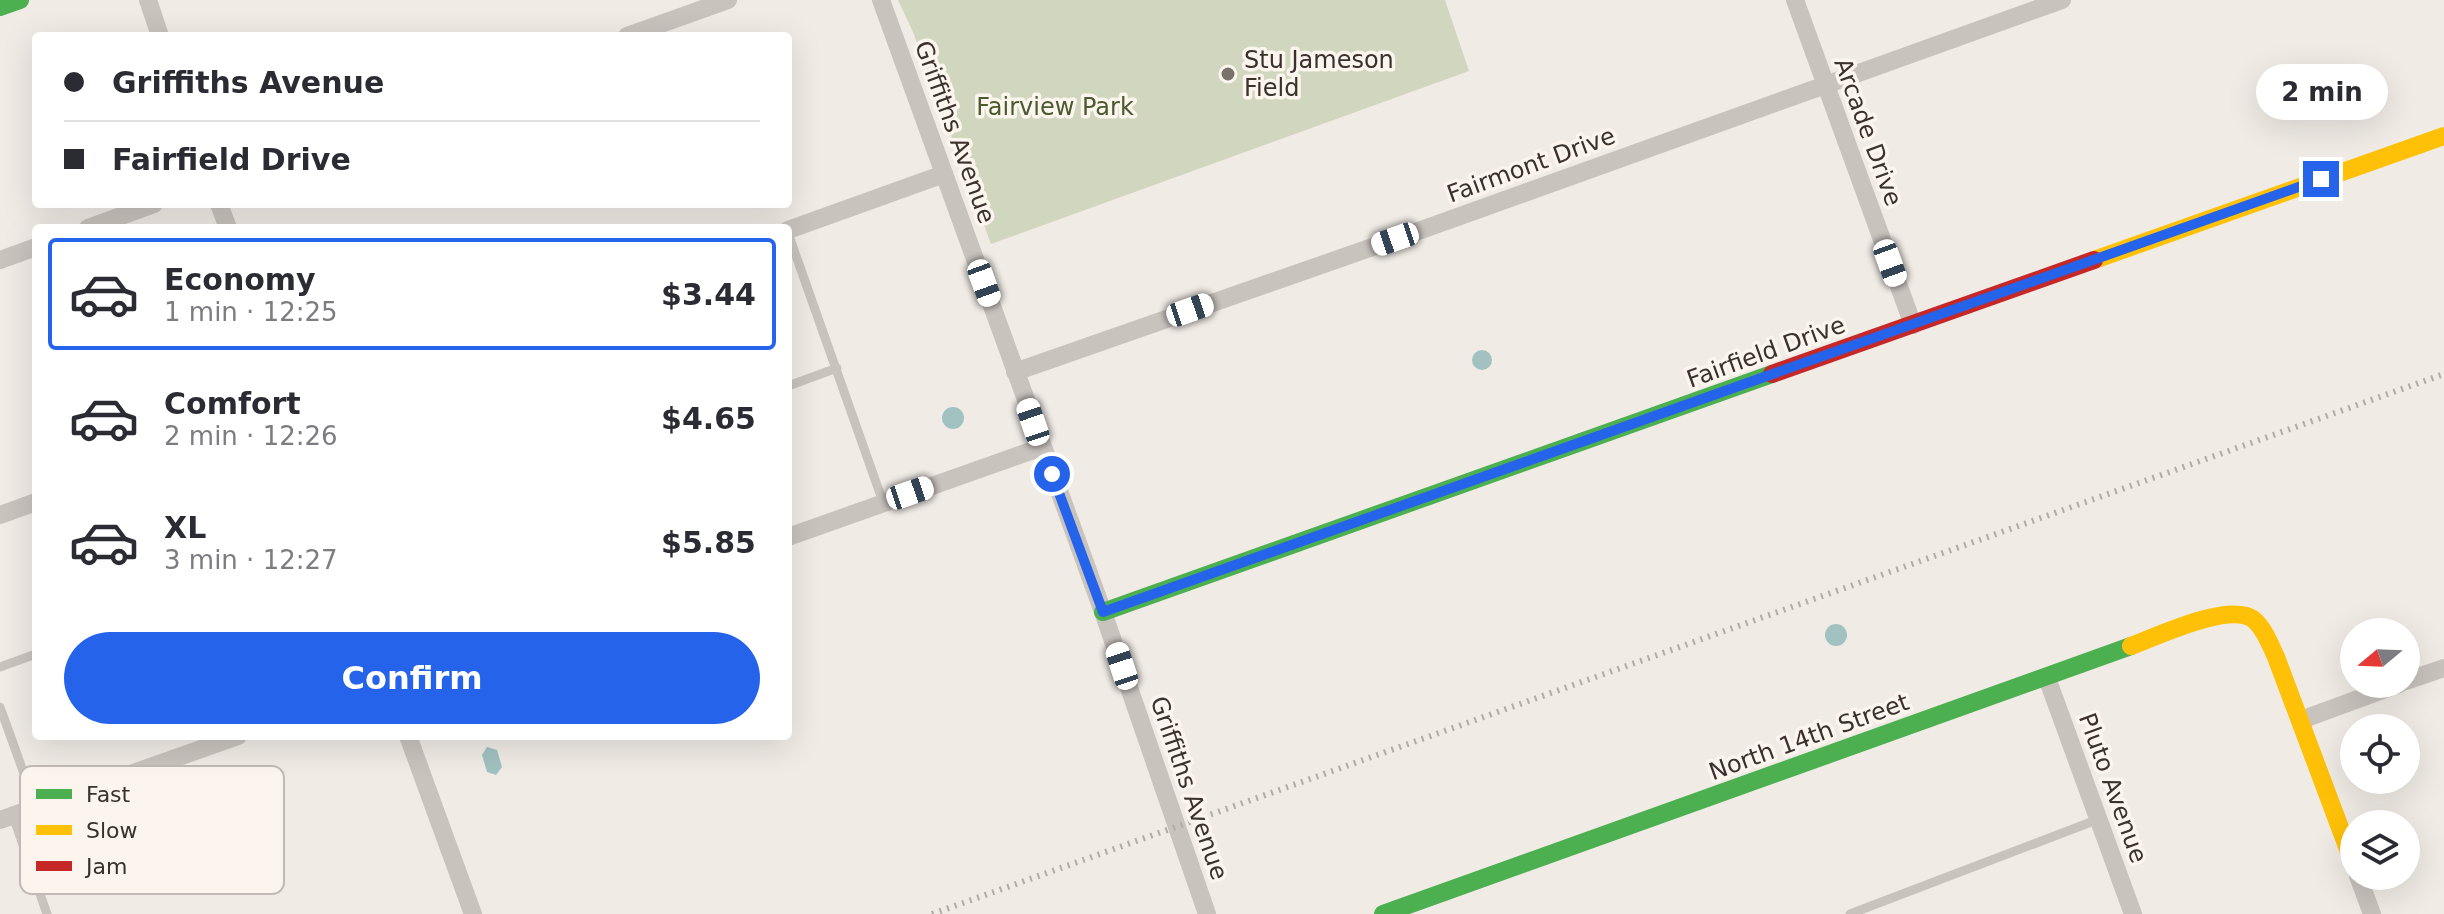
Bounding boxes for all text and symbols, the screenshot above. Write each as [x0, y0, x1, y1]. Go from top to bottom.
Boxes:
street label: Griffiths Avenue [909, 37, 1001, 227]
place label: Stu Jameson Field [1244, 46, 1394, 102]
street label: Arcade Drive [1828, 54, 1908, 210]
callout: 2 min [2255, 63, 2387, 119]
text: Griffiths Avenue [112, 65, 384, 100]
marker: Stu Jameson Field [1219, 65, 1237, 83]
text: 2 min [2281, 77, 2363, 107]
park label: Fairview Park [976, 93, 1134, 121]
street label: Fairmont Drive [1443, 122, 1619, 208]
text: Fairfield Drive [112, 142, 351, 177]
route end [2303, 161, 2339, 197]
car [1368, 220, 1422, 258]
car [1871, 236, 1909, 290]
car [965, 256, 1003, 310]
icon: car [68, 258, 140, 330]
text: Economy [164, 262, 316, 297]
text: $3.44 [661, 277, 756, 312]
car [1163, 291, 1217, 329]
text: 1 min · 12:25 [164, 297, 338, 327]
street label: Fairfield Drive [1683, 310, 1849, 394]
icon: car [68, 382, 140, 454]
text: Comfort [164, 386, 301, 421]
car [1014, 395, 1052, 449]
text: $4.65 [661, 401, 756, 436]
text: 2 min · 12:26 [164, 421, 338, 451]
route start [1034, 456, 1070, 492]
car [883, 474, 937, 512]
icon: car [68, 506, 140, 578]
text: XL [164, 510, 206, 545]
text: $5.85 [661, 525, 756, 560]
text: 3 min · 12:27 [164, 545, 338, 575]
north arrow [2340, 618, 2420, 698]
map controls [2340, 618, 2420, 890]
button: Confirm [64, 632, 760, 724]
car [1103, 639, 1141, 693]
street label: North 14th Street [1705, 688, 1913, 786]
street label: Griffiths Avenue [1144, 693, 1234, 883]
street label: Pluto Avenue [2073, 709, 2153, 867]
button: locate [2340, 714, 2420, 794]
legend [20, 766, 284, 894]
text: Fast [86, 782, 131, 807]
button: layers [2340, 810, 2420, 890]
text: Slow [86, 818, 138, 843]
text: Jam [84, 854, 127, 879]

